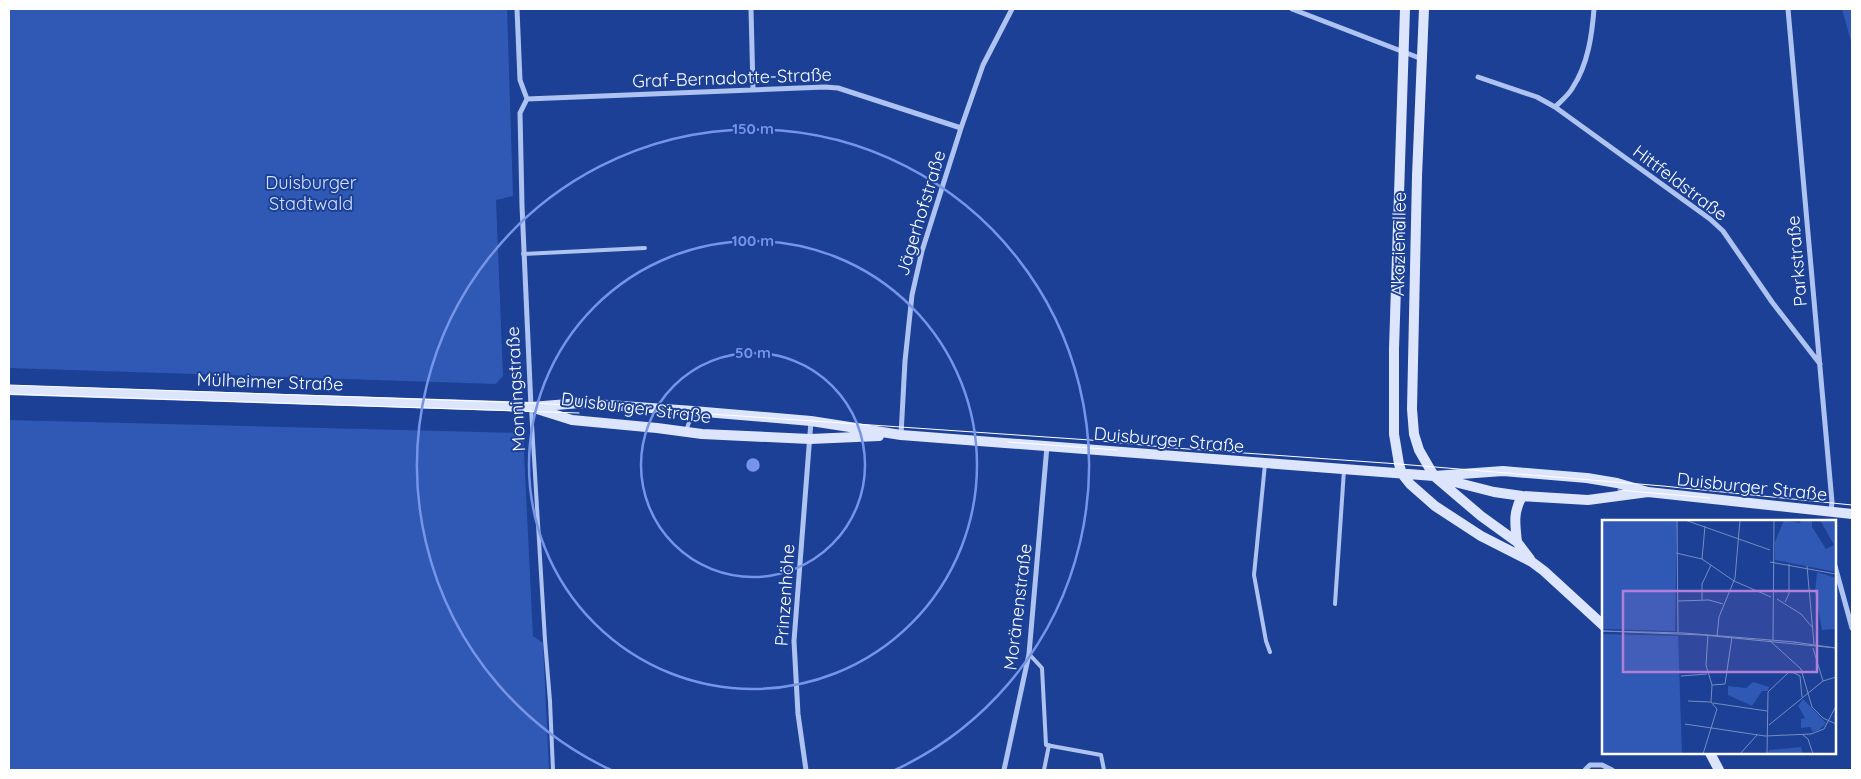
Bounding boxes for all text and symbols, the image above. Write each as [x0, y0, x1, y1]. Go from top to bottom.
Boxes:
street label: Graf-Bernadotte-Straße [632, 63, 832, 92]
text: 150 m [732, 119, 774, 138]
street label: Hittfeldstraße [1628, 140, 1732, 226]
street label: Jägerhofstraße [891, 147, 951, 278]
park label: Duisburger Stadtwald [265, 171, 357, 215]
street label: Akazienallee [1386, 192, 1411, 296]
street label: Parkstraße [1781, 215, 1812, 308]
text: 100 m [732, 231, 774, 250]
street label: Monningstraße [501, 326, 530, 452]
text: 50 m [735, 343, 771, 362]
street label: Mülheimer Straße [196, 367, 344, 396]
street label: Duisburger Straße [560, 387, 712, 428]
street label: Duisburger Straße [1093, 421, 1245, 458]
centre of rings [744, 456, 762, 474]
street label: Duisburger Straße [1676, 467, 1828, 506]
inset map [1602, 520, 1836, 754]
street label: Moränenstraße [998, 542, 1037, 672]
street label: Prinzenhöhe [769, 543, 800, 647]

